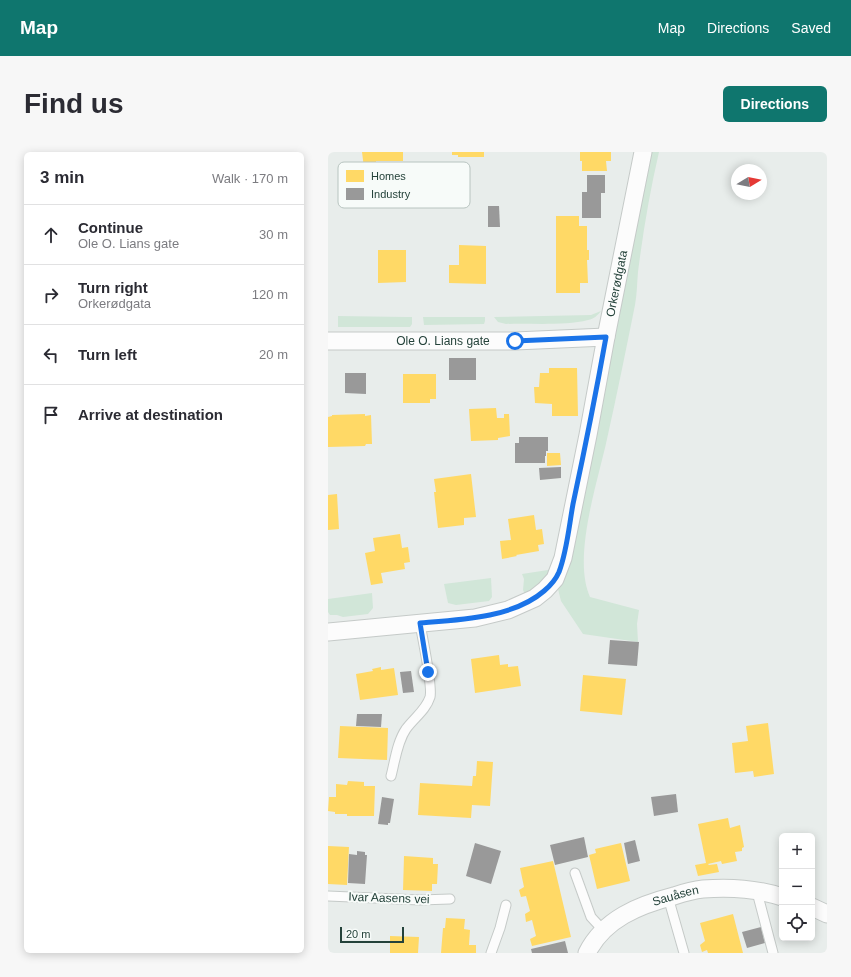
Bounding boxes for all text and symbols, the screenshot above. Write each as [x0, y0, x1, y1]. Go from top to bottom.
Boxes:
text: Map [20, 17, 58, 38]
text: Map [658, 20, 685, 36]
text: Directions [707, 20, 769, 36]
text: Saved [791, 20, 831, 36]
button: Directions [723, 86, 827, 122]
text: Find us [24, 88, 124, 119]
legend [338, 162, 470, 208]
north arrow [731, 164, 767, 200]
text: 3 min [40, 168, 84, 187]
text: Homes [371, 170, 406, 182]
text: Walk · 170 m [212, 171, 288, 186]
text: Industry [371, 188, 411, 200]
text: Continue [78, 219, 143, 236]
icon: ahead [40, 224, 62, 246]
text: 30 m [259, 227, 288, 242]
text: Ole O. Lians gate [78, 236, 179, 251]
street label: Orkerødgata [603, 249, 630, 318]
text: Turn right [78, 279, 148, 296]
icon: right [40, 284, 62, 306]
text: 120 m [252, 287, 288, 302]
text: Orkerødgata [78, 296, 151, 311]
route start [506, 332, 524, 350]
street label: Ole O. Lians gate [396, 334, 490, 348]
icon: left [40, 344, 62, 366]
text: Turn left [78, 346, 137, 363]
text: 20 m [259, 347, 288, 362]
icon: arrive [40, 404, 62, 426]
text: Arrive at destination [78, 406, 223, 423]
route end [419, 663, 437, 681]
map controls [779, 833, 815, 941]
button: + [779, 833, 815, 869]
button: − [779, 869, 815, 905]
street label: Sauåsen [651, 883, 700, 909]
street label: Ivar Aasens vei [348, 890, 430, 906]
button: locate [779, 905, 815, 941]
scale bar [340, 925, 404, 944]
text: 20 m [346, 928, 370, 940]

